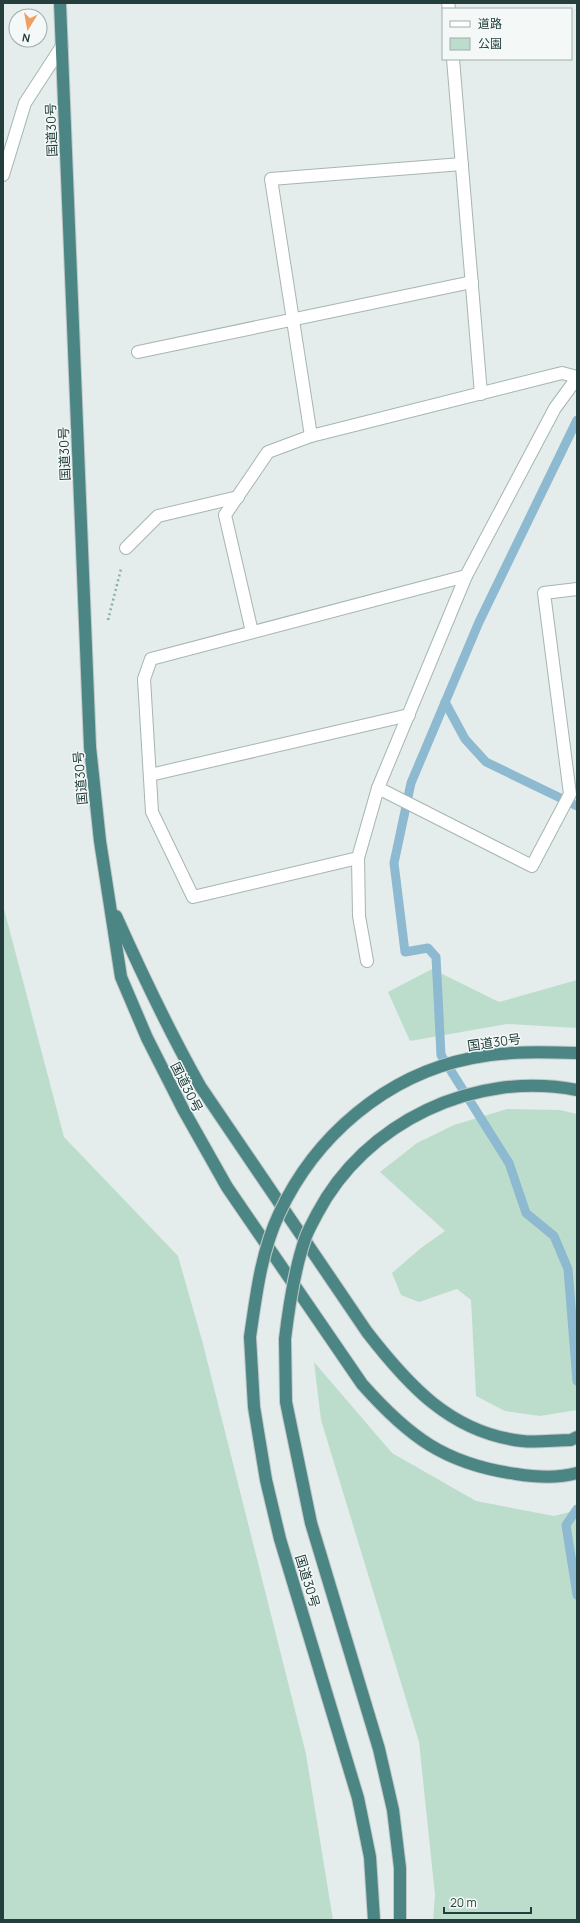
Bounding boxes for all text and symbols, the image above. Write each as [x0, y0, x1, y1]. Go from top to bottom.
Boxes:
north arrow [8, 8, 48, 48]
legend [442, 8, 572, 60]
text: 道路 [478, 15, 502, 32]
text: N [21, 30, 31, 46]
text: 公園 [478, 35, 502, 52]
street label: 国道30号 [41, 103, 61, 157]
street label: 国道30号 [54, 427, 74, 481]
street label: 国道30号 [69, 750, 91, 806]
street label: 国道30号 [466, 1029, 522, 1055]
street label: 国道30号 [167, 1059, 207, 1115]
street label: 国道30号 [291, 1552, 325, 1610]
scale bar [444, 1889, 531, 1915]
text: 20 m [450, 1894, 477, 1911]

